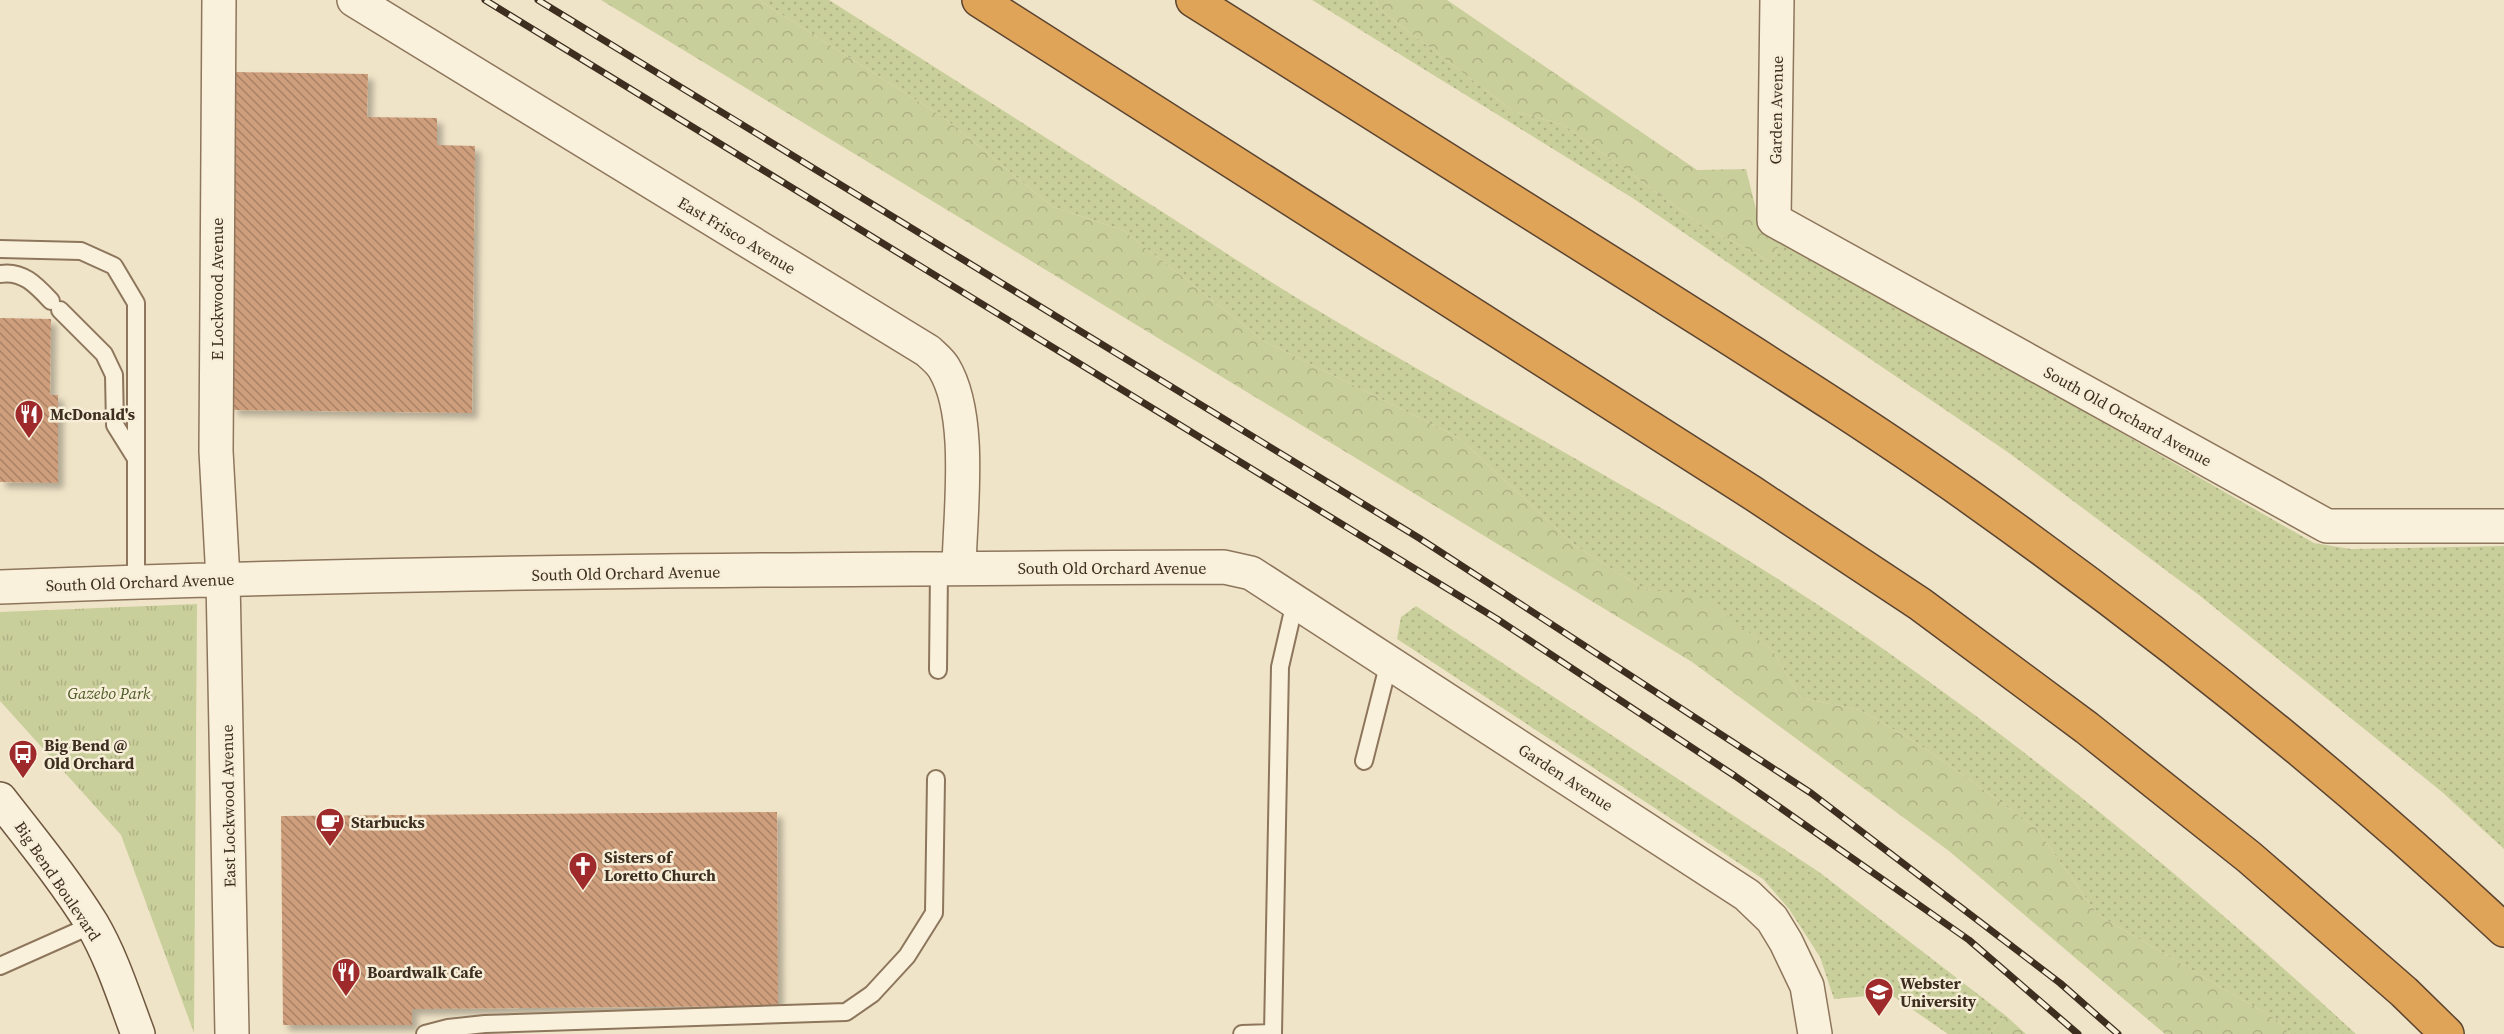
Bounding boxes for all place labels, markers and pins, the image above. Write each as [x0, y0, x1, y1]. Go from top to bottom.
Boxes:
restaurant icon: McDonald's [13, 398, 45, 440]
place label: McDonald's [50, 403, 135, 425]
place label: Big Bend @ Old Orchard [44, 734, 135, 774]
bus stop icon: Big Bend @ Old Orchard [7, 738, 39, 780]
cafe icon: Starbucks [314, 806, 346, 848]
place label: Starbucks [351, 811, 425, 833]
place label: Sisters of Loretto Church [604, 846, 716, 886]
church icon: Sisters of Loretto Church [567, 850, 599, 892]
restaurant icon: Boardwalk Cafe [330, 956, 362, 998]
place label: Boardwalk Cafe [367, 961, 483, 983]
place label: Webster University [1900, 972, 1977, 1012]
school or university icon: Webster University [1863, 976, 1895, 1018]

